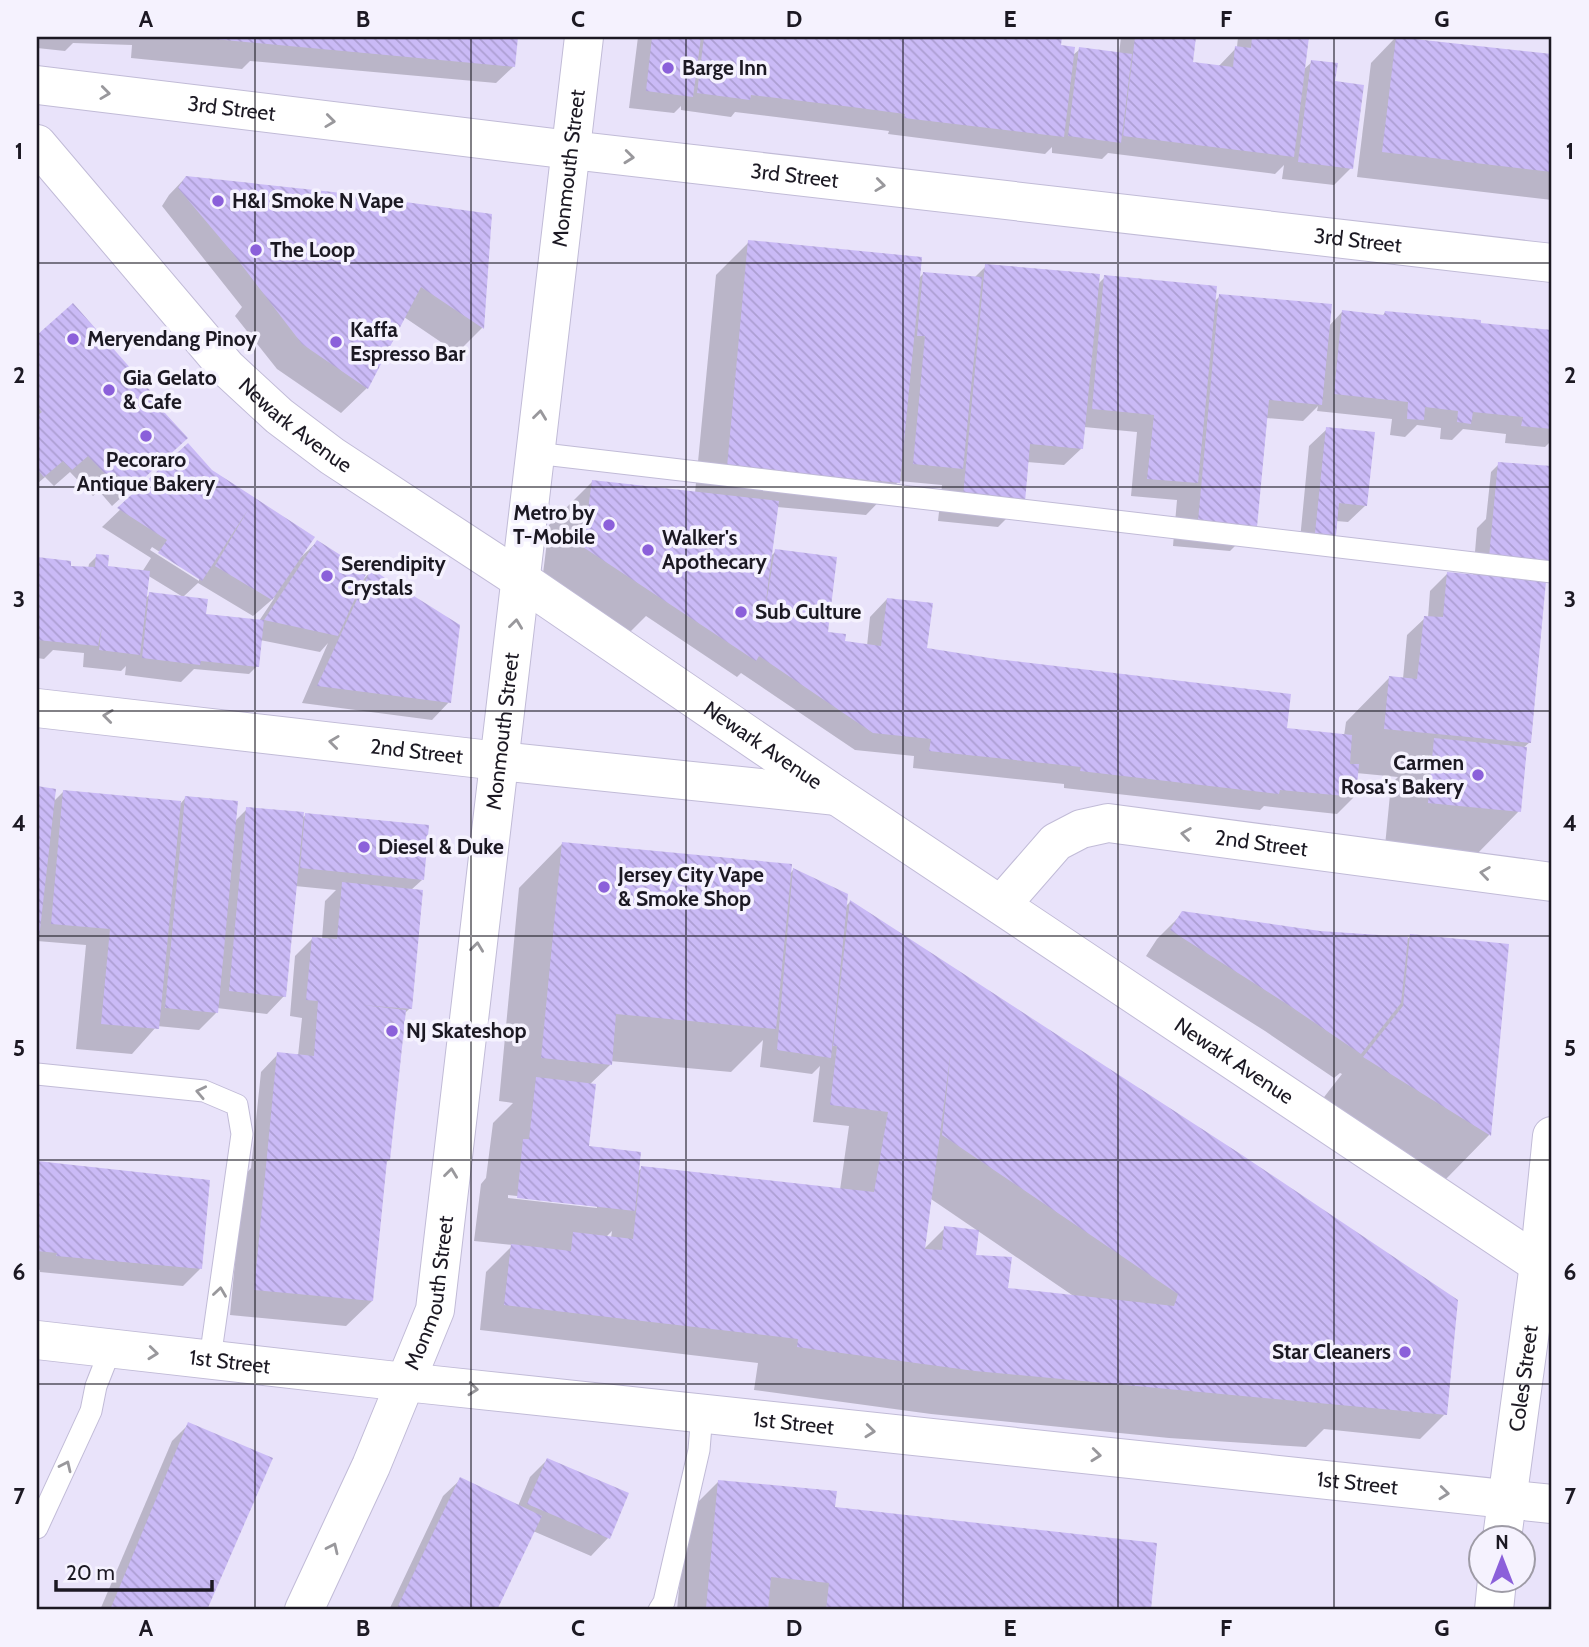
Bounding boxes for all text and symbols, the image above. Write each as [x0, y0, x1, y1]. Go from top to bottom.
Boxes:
text: A [139, 5, 154, 33]
text: B [356, 5, 370, 33]
text: C [571, 5, 585, 33]
text: D [786, 5, 802, 33]
text: E [1003, 5, 1017, 33]
text: F [1220, 5, 1232, 33]
text: G [1434, 5, 1450, 33]
place label: Barge Inn [682, 55, 767, 80]
marker: Barge Inn [660, 60, 676, 76]
one-way arrow [99, 86, 110, 101]
street label: Monmouth Street [547, 88, 590, 248]
street label: 3rd Street [186, 90, 277, 126]
one-way arrow [325, 113, 336, 128]
text: 1 [15, 137, 23, 165]
text: 1 [1566, 137, 1574, 165]
one-way arrow [623, 149, 635, 164]
street label: 3rd Street [749, 158, 840, 193]
one-way arrow [874, 178, 885, 193]
place label: H&I Smoke N Vape [232, 188, 404, 213]
marker: H&I Smoke N Vape [210, 193, 226, 209]
street label: 3rd Street [1313, 223, 1403, 258]
place label: The Loop [270, 237, 355, 262]
marker: The Loop [248, 242, 264, 258]
place label: Kaffa Espresso Bar [350, 317, 465, 366]
place label: Meryendang Pinoy [87, 326, 257, 351]
marker: Meryendang Pinoy [65, 331, 81, 347]
marker: Kaffa Espresso Bar [328, 334, 344, 350]
text: 2 [13, 361, 25, 389]
text: 2 [1564, 361, 1576, 389]
place label: Gia Gelato & Cafe [123, 365, 217, 414]
street label: Newark Avenue [234, 372, 357, 478]
marker: Gia Gelato & Cafe [101, 382, 117, 398]
one-way arrow [532, 409, 547, 421]
marker: Pecoraro Antique Bakery [138, 428, 154, 444]
place label: Pecoraro Antique Bakery [77, 447, 216, 496]
place label: Metro by T-Mobile [513, 500, 596, 549]
marker: Metro by T-Mobile [601, 517, 617, 533]
place label: Walker's Apothecary [662, 525, 768, 574]
marker: Walker's Apothecary [640, 542, 656, 558]
place label: Serendipity Crystals [341, 551, 446, 600]
marker: Serendipity Crystals [319, 568, 335, 584]
text: 3 [13, 585, 25, 613]
text: 3 [1564, 585, 1576, 613]
place label: Sub Culture [755, 599, 861, 624]
marker: Sub Culture [733, 604, 749, 620]
one-way arrow [508, 618, 523, 630]
street label: Monmouth Street [481, 651, 524, 811]
street label: Newark Avenue [699, 696, 827, 794]
one-way arrow [102, 708, 114, 723]
street label: 2nd Street [369, 733, 464, 769]
one-way arrow [328, 734, 340, 749]
place label: Carmen Rosa's Bakery [1341, 750, 1465, 799]
marker: Carmen Rosa's Bakery [1470, 767, 1486, 783]
text: 4 [12, 809, 26, 837]
text: 4 [1563, 809, 1577, 837]
street label: 2nd Street [1213, 824, 1309, 861]
one-way arrow [1180, 826, 1192, 841]
place label: Diesel & Duke [378, 834, 504, 859]
marker: Diesel & Duke [356, 839, 372, 855]
place label: Jersey City Vape & Smoke Shop [617, 862, 764, 911]
one-way arrow [1479, 866, 1490, 881]
marker: Jersey City Vape & Smoke Shop [596, 879, 612, 895]
one-way arrow [470, 942, 485, 953]
street label: Newark Avenue [1170, 1012, 1299, 1109]
place label: NJ Skateshop [406, 1018, 526, 1043]
marker: NJ Skateshop [384, 1023, 400, 1039]
text: 5 [13, 1034, 25, 1062]
text: 5 [1564, 1034, 1576, 1062]
one-way arrow [195, 1086, 207, 1101]
one-way arrow [443, 1168, 458, 1179]
street label: Monmouth Street [399, 1214, 458, 1373]
text: 6 [13, 1258, 25, 1286]
text: 6 [1564, 1258, 1576, 1286]
one-way arrow [212, 1286, 227, 1298]
street label: Coles Street [1503, 1324, 1543, 1433]
place label: Star Cleaners [1272, 1339, 1391, 1364]
street label: 1st Street [188, 1344, 272, 1379]
marker: Star Cleaners [1397, 1344, 1413, 1360]
one-way arrow [148, 1345, 159, 1360]
one-way arrow [468, 1381, 479, 1396]
street label: 1st Street [752, 1406, 835, 1440]
one-way arrow [864, 1423, 875, 1438]
one-way arrow [1090, 1448, 1102, 1463]
one-way arrow [57, 1461, 71, 1473]
street label: 1st Street [1316, 1466, 1399, 1500]
text: 7 [13, 1482, 25, 1510]
text: 7 [1564, 1482, 1576, 1510]
one-way arrow [1438, 1485, 1450, 1500]
north arrow [1466, 1524, 1536, 1594]
text: N [1495, 1531, 1509, 1554]
one-way arrow [325, 1543, 339, 1555]
scale bar [56, 1549, 212, 1593]
text: 20 m [66, 1560, 115, 1585]
text: A [139, 1614, 154, 1642]
text: B [356, 1614, 370, 1642]
text: C [571, 1614, 585, 1642]
text: D [786, 1614, 802, 1642]
text: E [1003, 1614, 1017, 1642]
text: F [1220, 1614, 1232, 1642]
text: G [1434, 1614, 1450, 1642]

